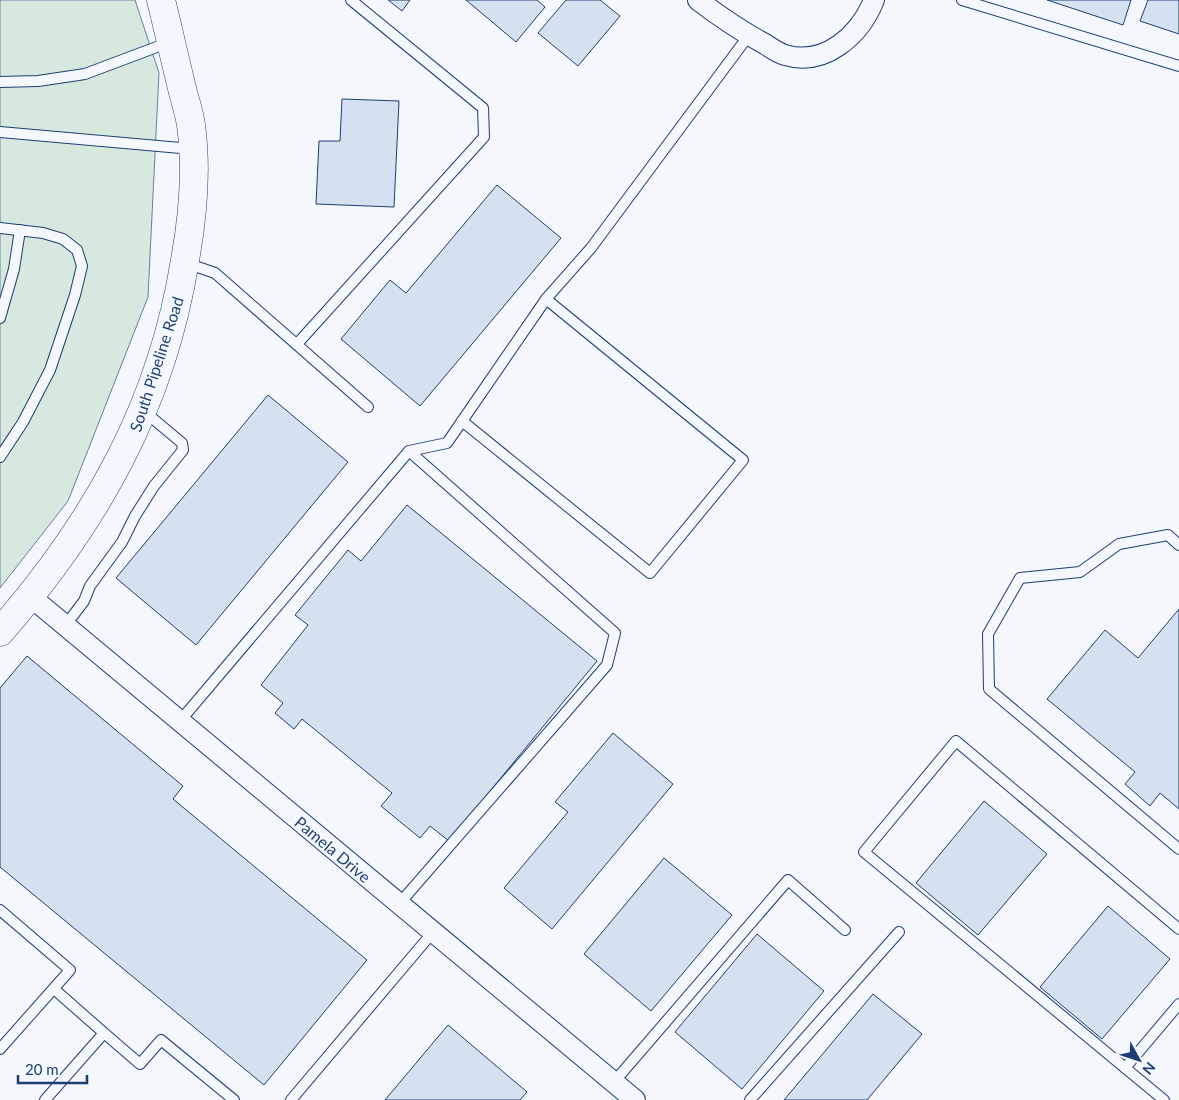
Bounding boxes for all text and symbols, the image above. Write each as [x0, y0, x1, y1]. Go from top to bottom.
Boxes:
street label: South Pipeline Road [125, 294, 187, 434]
street label: Pamela Drive [291, 812, 375, 886]
north arrow [1114, 1035, 1164, 1085]
scale bar [18, 1052, 86, 1084]
text: N [1139, 1059, 1159, 1078]
text: 20 m [25, 1060, 59, 1078]

